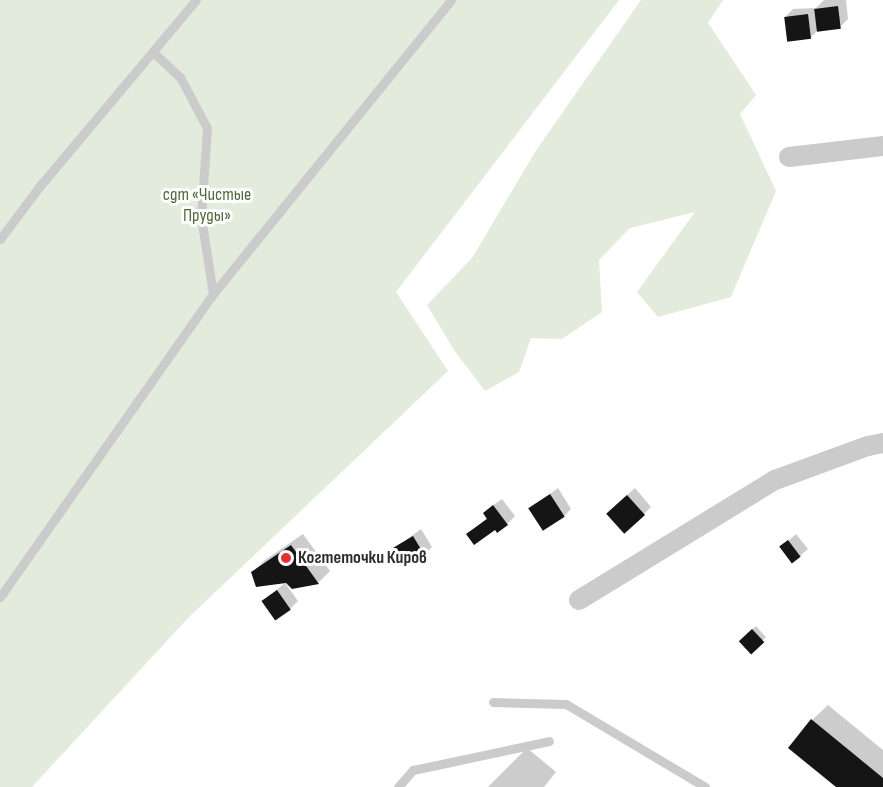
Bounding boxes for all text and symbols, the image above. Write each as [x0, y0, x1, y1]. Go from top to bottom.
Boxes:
park label: сдт «Чистые Пруды» [163, 185, 251, 228]
place label: Когтеточки Киров [298, 547, 427, 569]
marker: Когтеточки Киров [279, 551, 293, 565]

